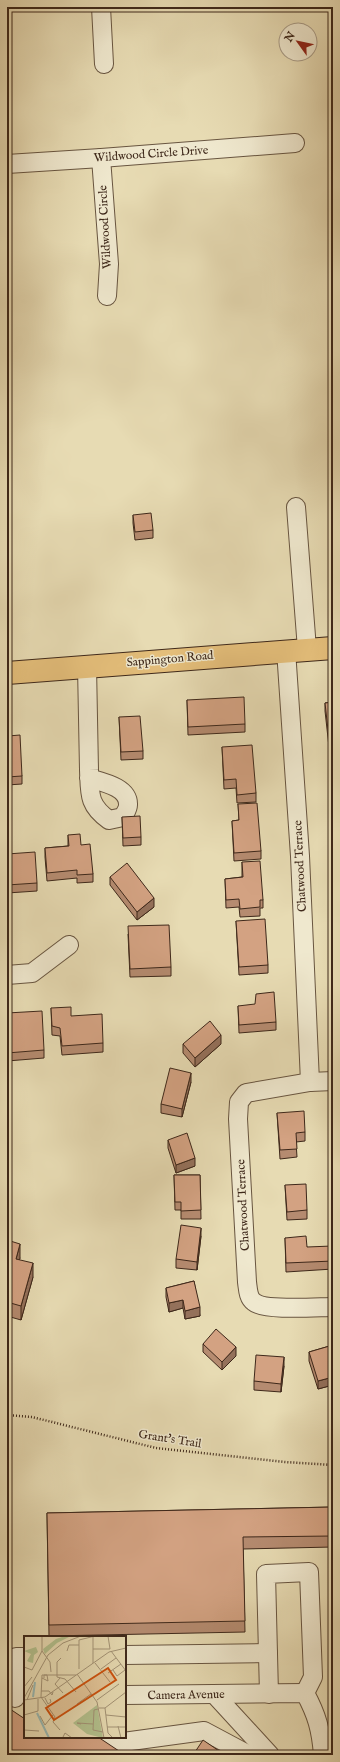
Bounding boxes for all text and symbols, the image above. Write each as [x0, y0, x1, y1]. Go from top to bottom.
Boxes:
north arrow [278, 22, 318, 62]
text: N [281, 29, 299, 46]
street label: Wildwood Circle Drive [93, 142, 209, 165]
street label: Wildwood Circle [95, 184, 115, 269]
street label: Sappington Road [126, 648, 215, 671]
street label: Chatwood Terrace [290, 819, 310, 912]
street label: Chatwood Terrace [233, 1158, 253, 1251]
street label: Grant's Trail [137, 1427, 203, 1451]
inset map [24, 1636, 126, 1738]
street label: Camera Avenue [147, 1687, 225, 1703]

